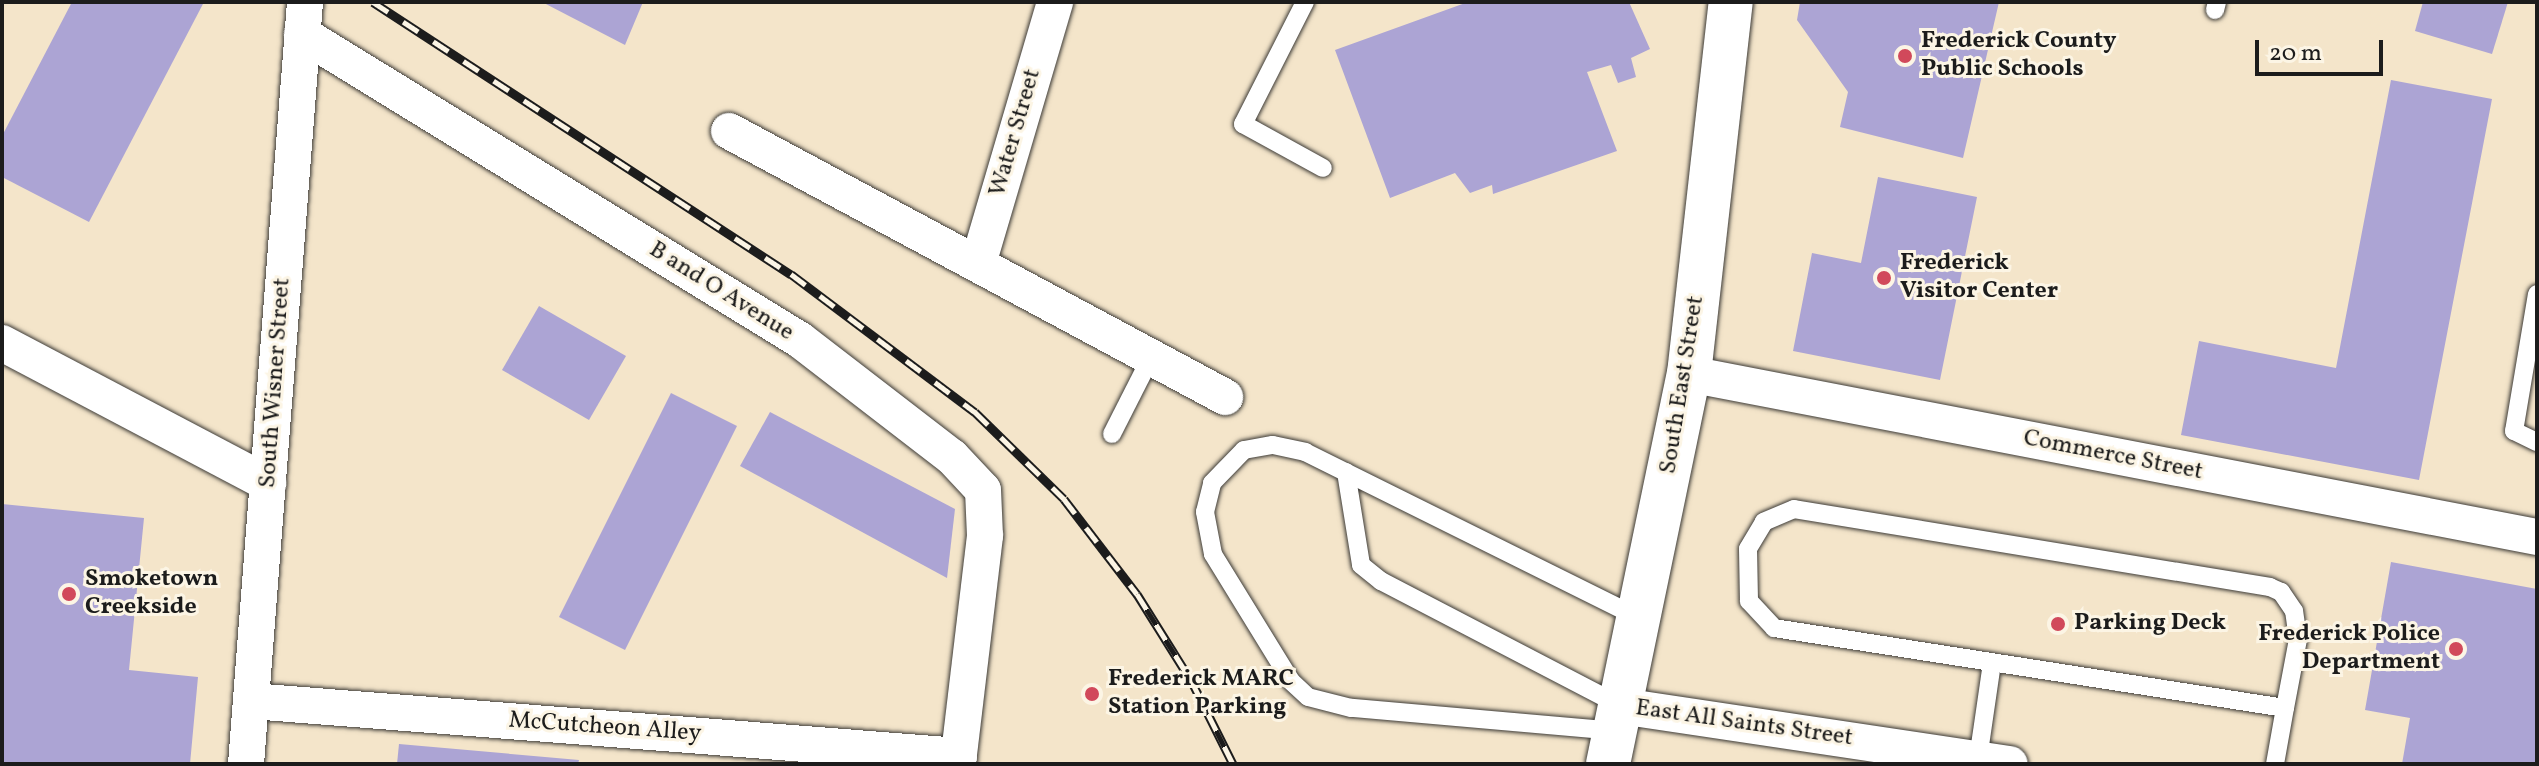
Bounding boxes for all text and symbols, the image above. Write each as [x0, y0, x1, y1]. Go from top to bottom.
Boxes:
scale bar [2259, 24, 2387, 74]
place label: Frederick County Public Schools [1921, 28, 2116, 84]
text: 20 m [2269, 37, 2322, 71]
marker: Frederick County Public Schools [1896, 47, 1914, 65]
street label: Water Street [984, 66, 1048, 200]
street label: B and O Avenue [643, 236, 799, 348]
place label: Frederick Visitor Center [1900, 250, 2058, 306]
marker: Frederick Visitor Center [1875, 269, 1893, 287]
street label: South Wisner Street [254, 277, 298, 489]
street label: South East Street [1655, 294, 1711, 476]
street label: Commerce Street [2021, 424, 2205, 488]
place label: Smoketown Creekside [85, 566, 218, 622]
marker: Smoketown Creekside [60, 585, 78, 603]
place label: Parking Deck [2074, 610, 2226, 638]
marker: Parking Deck [2049, 615, 2067, 633]
place label: Frederick Police Department [2258, 621, 2440, 677]
marker: Frederick Police Department [2447, 640, 2465, 658]
place label: Frederick MARC Station Parking [1108, 666, 1294, 722]
marker: Frederick MARC Station Parking [1083, 685, 1101, 703]
street label: East All Saints Street [1634, 694, 1854, 754]
street label: McCutcheon Alley [508, 707, 702, 749]

